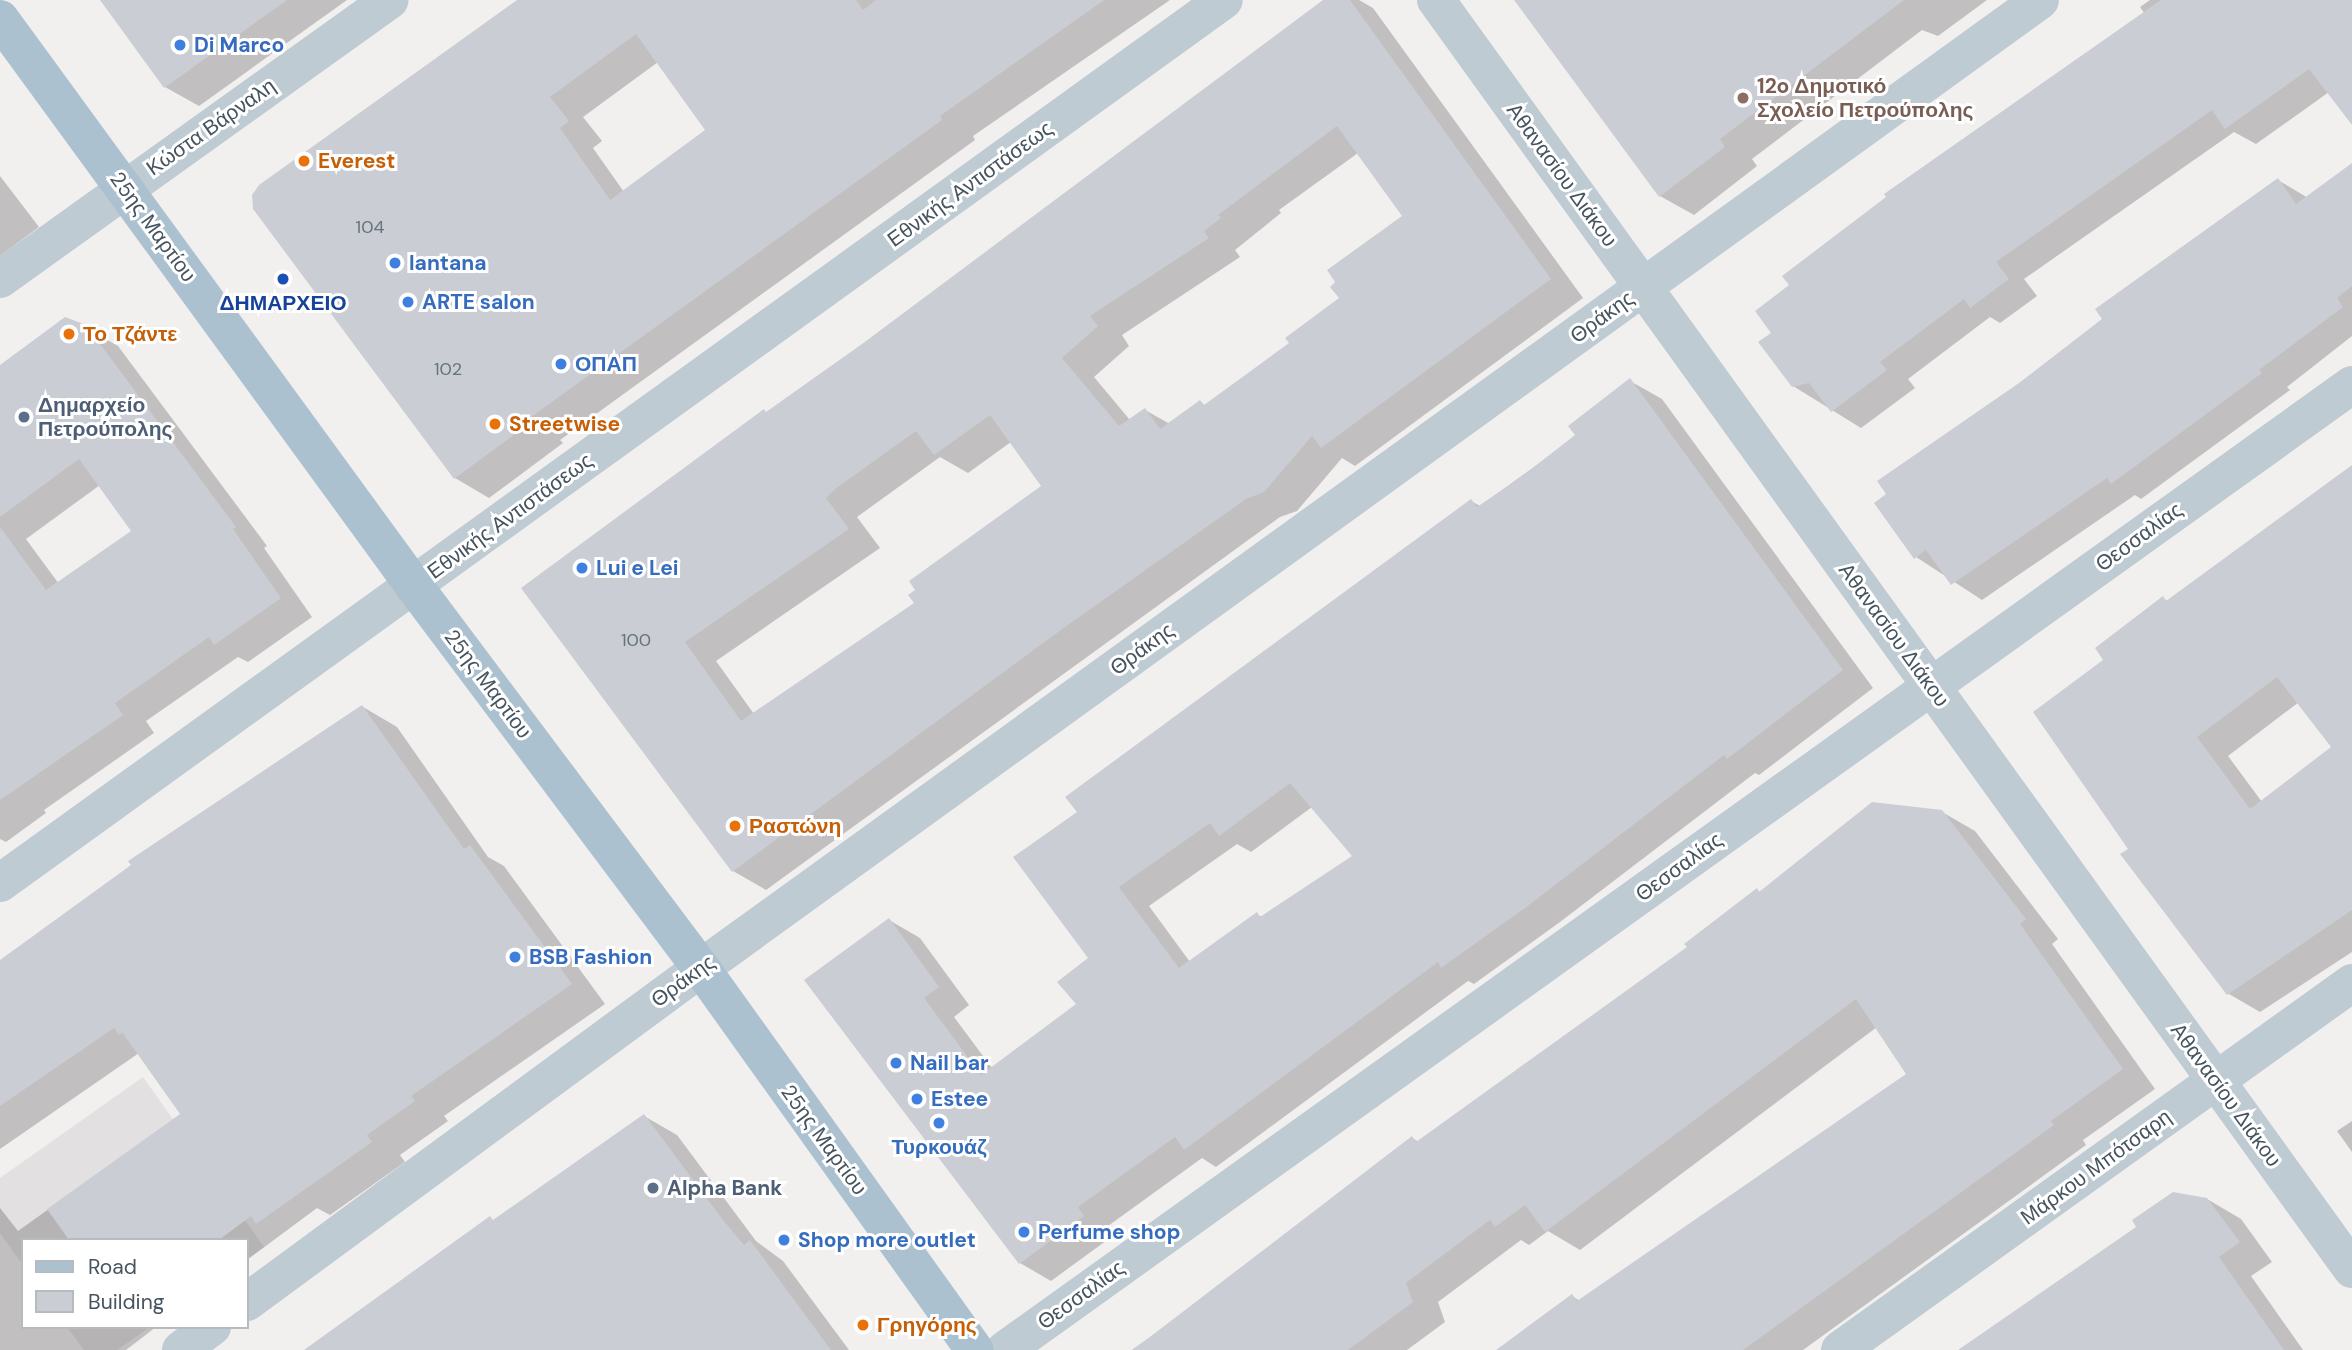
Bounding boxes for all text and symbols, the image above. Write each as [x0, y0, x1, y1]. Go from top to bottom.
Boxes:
place label: Di Marco [194, 32, 284, 58]
marker: Di Marco [172, 37, 188, 53]
street label: Κώστα Βάρναλη [142, 73, 280, 181]
place label: 12o Δημοτικό Σχολείο Πετρούπολης [1757, 73, 1973, 123]
marker: 12o Δημοτικό Σχολείο Πετρούπολης [1735, 90, 1751, 106]
street label: Αθανασίου Διάκου [1502, 98, 1622, 252]
street label: Εθνικής Αντιστάσεως [883, 116, 1057, 252]
place label: Everest [318, 148, 395, 174]
marker: Everest [296, 153, 312, 169]
street label: 25ης Μαρτίου [105, 167, 201, 287]
house number: 104 [356, 216, 384, 238]
place label: lantana [409, 250, 487, 276]
marker: lantana [387, 255, 403, 271]
marker: ΔΗΜΑΡΧΕΙΟ [275, 271, 291, 287]
street label: Θράκης [1565, 285, 1639, 349]
place label: ARTE salon [422, 289, 535, 315]
place label: ΔΗΜΑΡΧΕΙΟ [219, 290, 347, 316]
marker: ARTE salon [400, 294, 416, 310]
place label: Το Τζάντε [83, 321, 177, 347]
marker: Το Τζάντε [61, 326, 77, 342]
place label: ΟΠΑΠ [575, 351, 637, 377]
marker: ΟΠΑΠ [553, 356, 569, 372]
house number: 102 [434, 358, 462, 380]
place label: Δημαρχείο Πετρούπολης [38, 392, 172, 442]
marker: Δημαρχείο Πετρούπολης [16, 409, 32, 425]
place label: Streetwise [509, 411, 620, 437]
marker: Streetwise [487, 416, 503, 432]
street label: Εθνικής Αντιστάσεως [423, 448, 597, 584]
street label: Θεσσαλίας [2091, 497, 2187, 577]
place label: Lui e Lei [596, 555, 679, 581]
street label: Αθανασίου Διάκου [1834, 558, 1954, 712]
marker: Lui e Lei [574, 560, 590, 576]
street label: Θράκης [1105, 617, 1179, 681]
street label: 25ης Μαρτίου [439, 625, 537, 743]
house number: 100 [621, 629, 651, 651]
place label: Ραστώνη [749, 813, 841, 839]
marker: Ραστώνη [727, 818, 743, 834]
street label: Θεσσαλίας [1631, 827, 1727, 907]
place label: BSB Fashion [529, 944, 652, 970]
marker: BSB Fashion [507, 949, 523, 965]
street label: Θράκης [646, 949, 720, 1013]
street label: Αθανασίου Διάκου [2166, 1018, 2286, 1172]
place label: Nail bar [910, 1050, 989, 1076]
marker: Nail bar [888, 1055, 904, 1071]
street label: 25ης Μαρτίου [776, 1080, 872, 1200]
place label: Estee [931, 1086, 988, 1112]
marker: Estee [909, 1091, 925, 1107]
street label: Μάρκου Μπότσαρη [2016, 1104, 2176, 1230]
marker: Τυρκουάζ [931, 1115, 947, 1131]
place label: Τυρκουάζ [891, 1134, 987, 1160]
place label: Alpha Bank [667, 1175, 782, 1201]
marker: Alpha Bank [645, 1180, 661, 1196]
place label: Perfume shop [1038, 1219, 1180, 1245]
marker: Perfume shop [1016, 1224, 1032, 1240]
place label: Shop more outlet [798, 1227, 976, 1253]
marker: Shop more outlet [776, 1232, 792, 1248]
legend [21, 1238, 248, 1329]
text: Road [88, 1253, 137, 1281]
street label: Θεσσαλίας [1033, 1255, 1129, 1335]
text: Building [88, 1288, 164, 1316]
place label: Γρηγόρης [877, 1312, 977, 1338]
marker: Γρηγόρης [855, 1317, 871, 1333]

